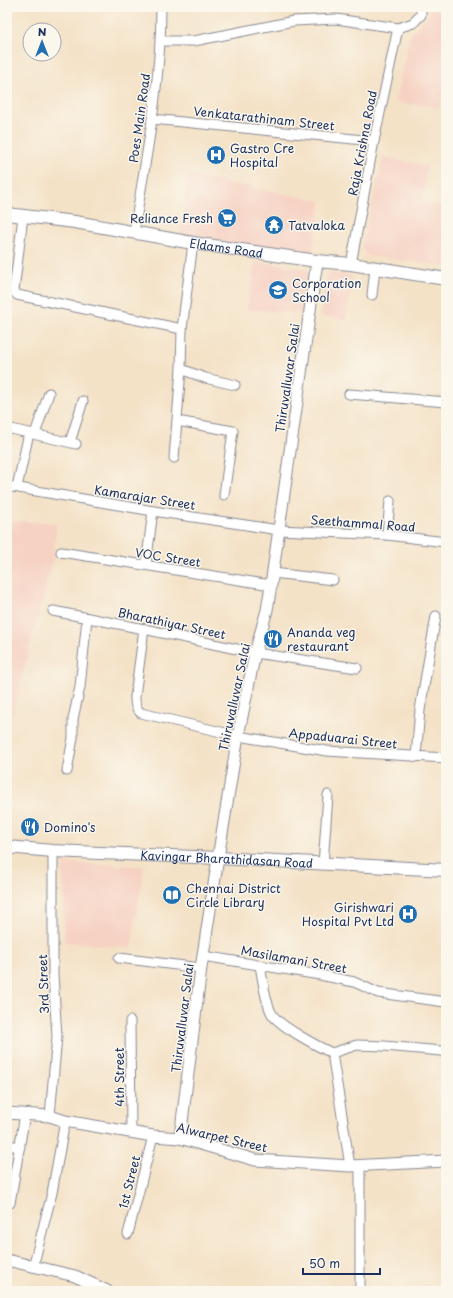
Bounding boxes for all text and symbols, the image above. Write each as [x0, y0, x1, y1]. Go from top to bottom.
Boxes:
north arrow [22, 22, 62, 62]
text: N [38, 23, 47, 40]
street label: Poes Main Road [124, 72, 154, 164]
street label: Raja Krishna Road [343, 89, 381, 197]
street label: Venkatarathinam Street [193, 102, 336, 134]
place label: Gastro Cre Hospital [230, 139, 294, 171]
hospital icon: Gastro Cre Hospital [205, 144, 227, 166]
supermarket icon: Reliance Fresh [216, 207, 238, 229]
place label: Reliance Fresh [130, 209, 213, 227]
temple icon: Tatvaloka [263, 214, 285, 236]
place label: Tatvaloka [288, 216, 346, 234]
street label: Eldams Road [188, 234, 264, 262]
place label: Corporation School [292, 274, 361, 306]
school or university icon: Corporation School [267, 279, 289, 301]
street label: Thiruvalluvar Salai [270, 322, 304, 434]
street label: Kamarajar Street [93, 480, 197, 514]
street label: Seethammal Road [310, 510, 416, 536]
street label: VOC Street [134, 543, 202, 571]
street label: Bharathiyar Street [116, 603, 228, 643]
place label: Ananda veg restaurant [287, 623, 355, 655]
restaurant icon: Ananda veg restaurant [262, 628, 284, 650]
street label: Thiruvalluvar Salai [214, 641, 254, 753]
street label: Appaduarai Street [288, 723, 398, 753]
restaurant icon: Domino's [19, 816, 41, 838]
place label: Domino's [44, 818, 96, 836]
street label: Kavingar Bharathidasan Road [140, 846, 314, 872]
place label: Chennai District Circle Library [186, 879, 281, 911]
library icon: Chennai District Circle Library [161, 884, 183, 906]
place label: Girishwari Hospital Pvt Ltd [302, 898, 394, 930]
hospital icon: Girishwari Hospital Pvt Ltd [397, 903, 419, 925]
street label: Masilamani Street [240, 941, 348, 977]
street label: 3rd Street [33, 954, 53, 1014]
street label: Thiruvalluvar Salai [166, 962, 198, 1074]
street label: 4th Street [110, 1047, 128, 1107]
street label: Alwarpet Street [175, 1118, 269, 1156]
street label: 1st Street [114, 1154, 144, 1210]
scale bar [303, 1250, 380, 1276]
text: 50 m [309, 1254, 340, 1272]

